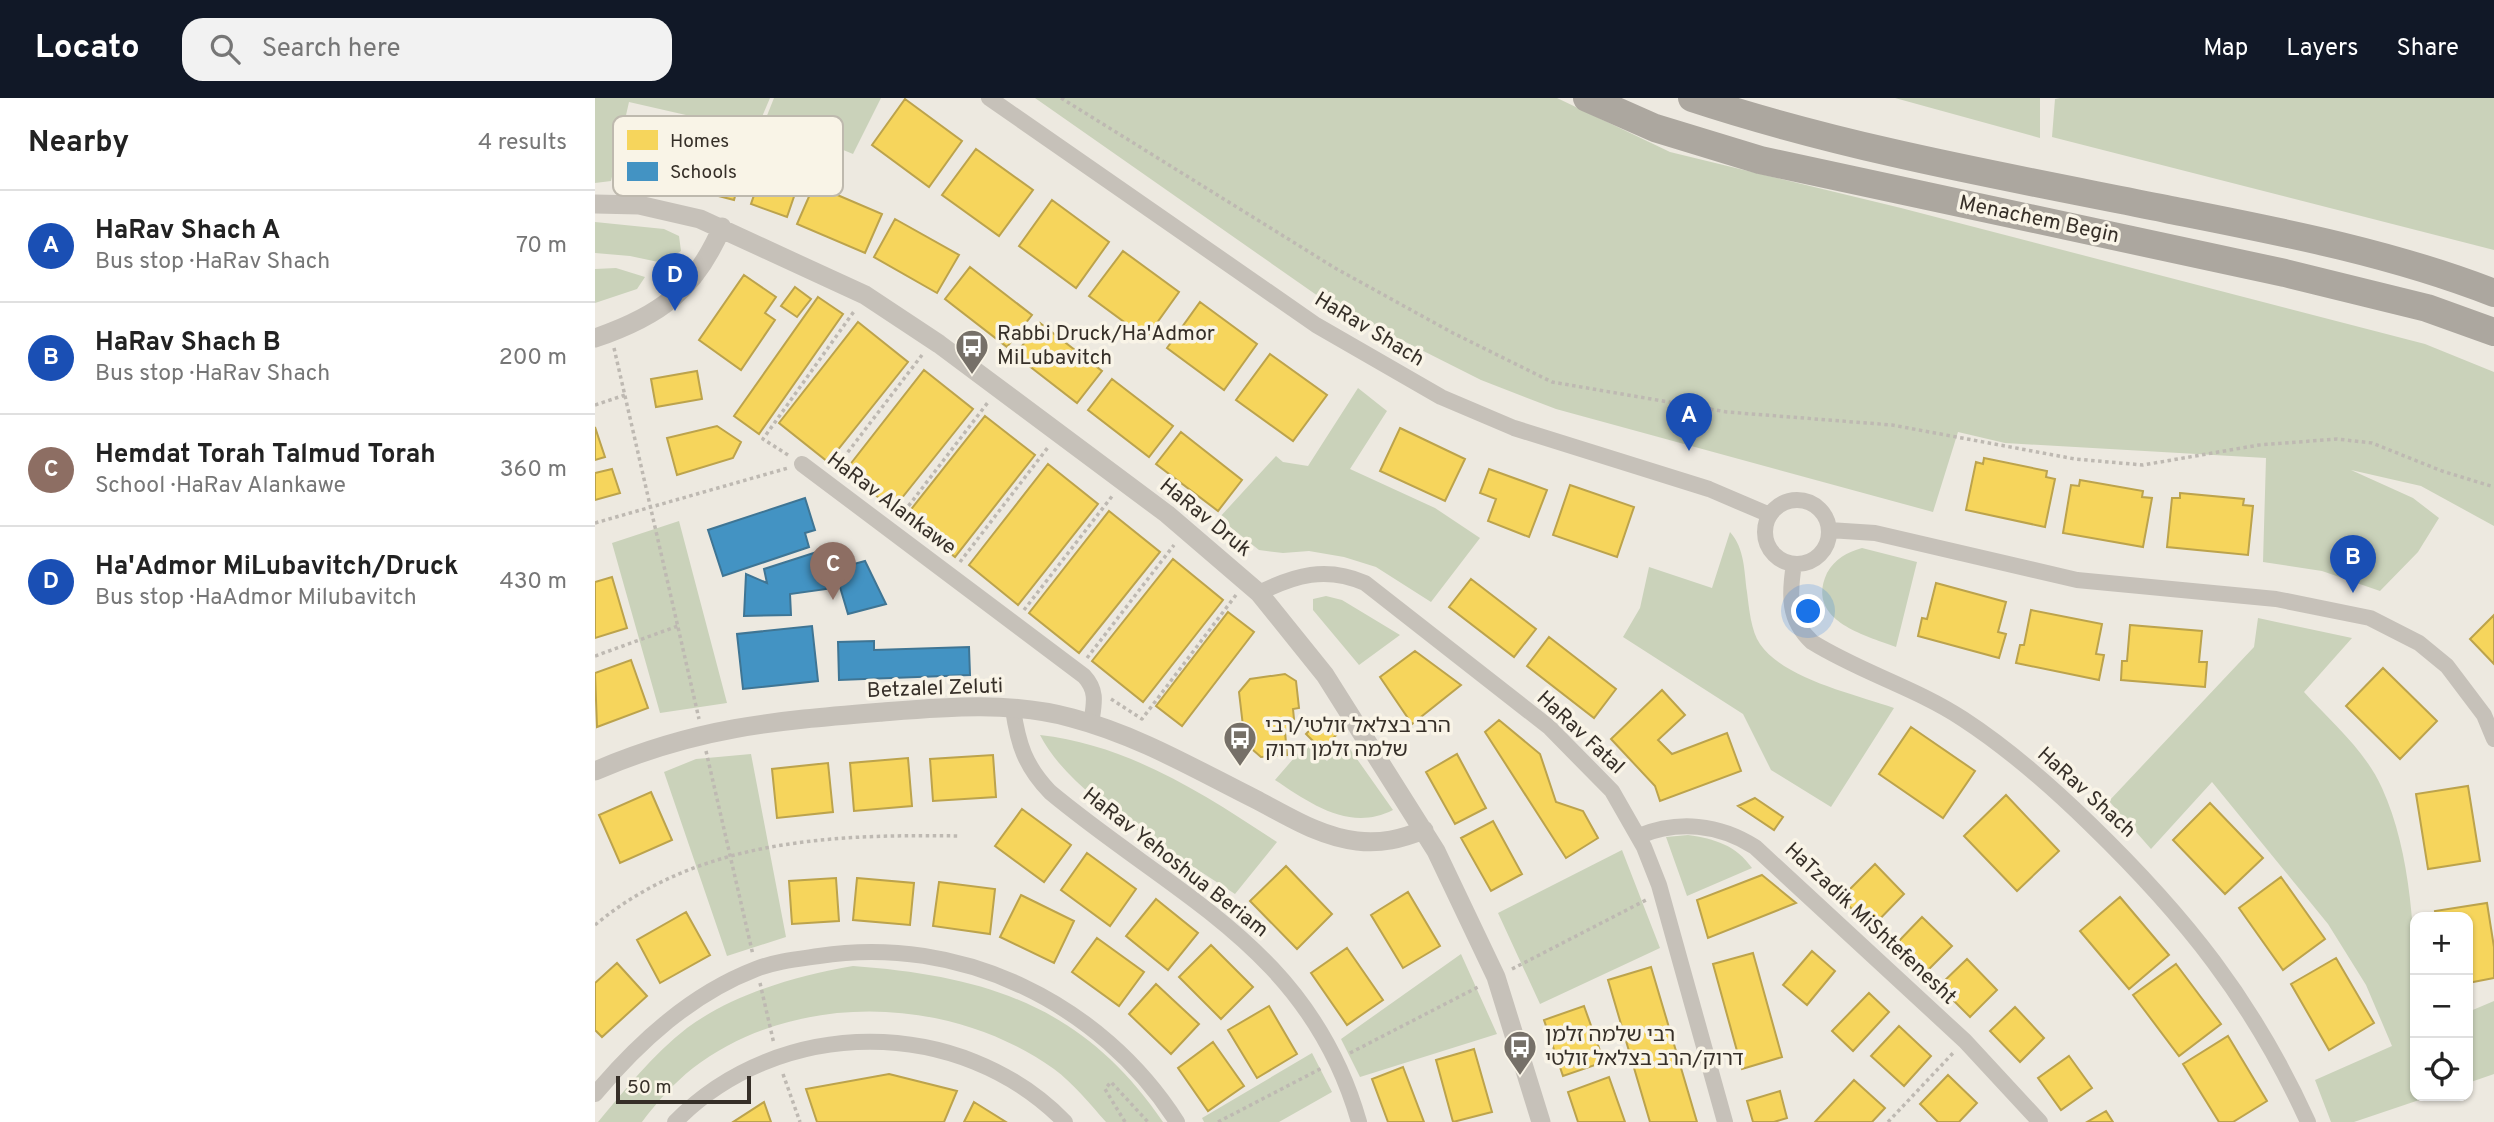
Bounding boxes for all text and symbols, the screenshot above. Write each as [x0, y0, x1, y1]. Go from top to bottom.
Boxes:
search box [182, 18, 672, 81]
text: Locato [35, 28, 140, 70]
icon: search [206, 30, 244, 68]
text: Search here [262, 33, 401, 66]
text: Map [2203, 34, 2248, 64]
text: Layers [2286, 34, 2358, 64]
text: Share [2396, 34, 2459, 64]
legend [613, 116, 843, 196]
text: Nearby [28, 125, 129, 162]
text: 4 results [478, 129, 567, 158]
text: Homes [670, 130, 729, 154]
text: Schools [670, 161, 737, 185]
street label: Menachem Begin [1956, 190, 2122, 250]
text: HaRav Shach A [95, 215, 280, 248]
text: A [43, 232, 59, 261]
text: 70 m [516, 232, 567, 261]
text: Bus stop · HaRav Shach [95, 248, 330, 277]
pin: D [652, 253, 698, 311]
street label: HaRav Shach [1309, 287, 1429, 373]
place label: Rabbi Druck/Ha'Admor MiLubavitch [997, 321, 1215, 372]
text: HaRav Shach B [95, 327, 281, 360]
bus stop icon: Rabbi Druck/Ha'Admor MiLubavitch [953, 327, 991, 376]
text: B [43, 344, 59, 373]
text: 200 m [499, 344, 567, 373]
text: Bus stop · HaRav Shach [95, 360, 330, 389]
pin: A [1666, 393, 1712, 451]
text: Hemdat Torah Talmud Torah [95, 439, 436, 472]
street label: HaRav Alankawe [821, 447, 961, 561]
text: C [44, 456, 58, 485]
text: 360 m [500, 456, 567, 485]
text: School · HaRav Alankawe [95, 472, 346, 501]
street label: HaRav Druk [1153, 473, 1257, 563]
pin: B [2330, 535, 2376, 593]
pin: C [810, 542, 856, 600]
text: Ha'Admor MiLubavitch/Druck [95, 551, 459, 584]
text: D [43, 568, 59, 597]
text: 430 m [499, 568, 567, 597]
text: Bus stop · HaAdmor Milubavitch [95, 584, 417, 613]
your location [1791, 594, 1825, 628]
street label: Betzalel Zeluti [866, 673, 1004, 705]
street label: HaRav Fatal [1530, 685, 1630, 781]
place label: הרב בצלאל זולטי/רבי שלמה זלמן דרוק [1265, 713, 1451, 764]
bus stop icon: הרב בצלאל זולטי/רבי שלמה זלמן דרוק [1221, 719, 1259, 768]
street label: HaRav Shach [2031, 742, 2141, 844]
street label: HaRav Yehoshua Beriam [1077, 782, 1273, 944]
street label: HaTzadik MiShtefenesht [1778, 837, 1962, 1011]
map controls [2410, 912, 2473, 1101]
button: + [2410, 912, 2473, 975]
button: − [2410, 975, 2473, 1038]
place label: רבי שלמה זלמן דרוק/הרב בצלאל זולטי [1545, 1022, 1744, 1073]
bus stop icon: רבי שלמה זלמן דרוק/הרב בצלאל זולטי [1501, 1028, 1539, 1077]
button: locate [2410, 1038, 2473, 1101]
scale bar [616, 1073, 751, 1105]
text: 50 m [627, 1076, 672, 1100]

